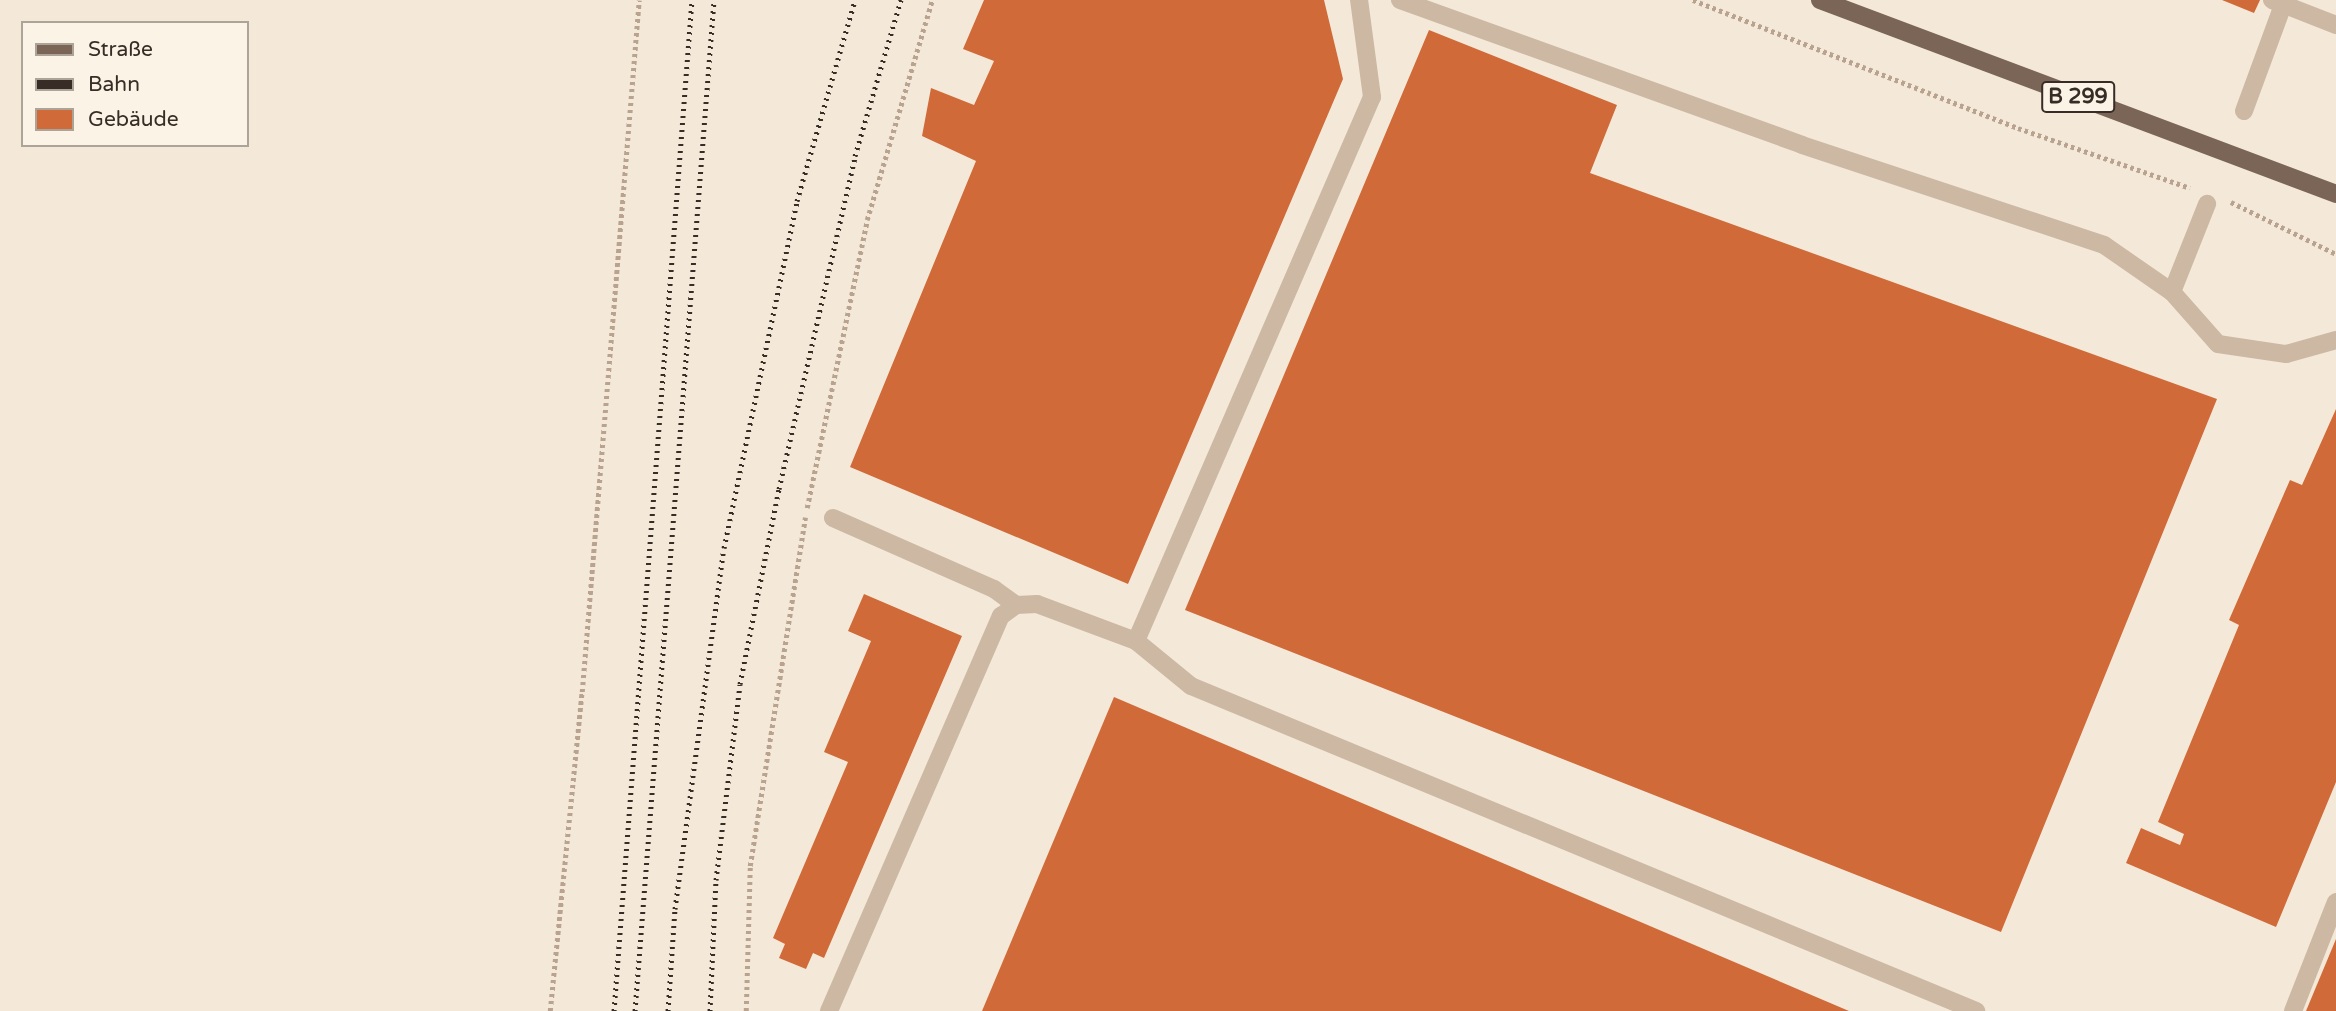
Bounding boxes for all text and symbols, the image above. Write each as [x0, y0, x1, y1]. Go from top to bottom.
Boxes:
legend [21, 21, 248, 147]
text: Straße [88, 37, 153, 62]
text: Bahn [88, 72, 140, 97]
road number: B 299 [2039, 80, 2116, 114]
text: Gebäude [88, 107, 179, 132]

